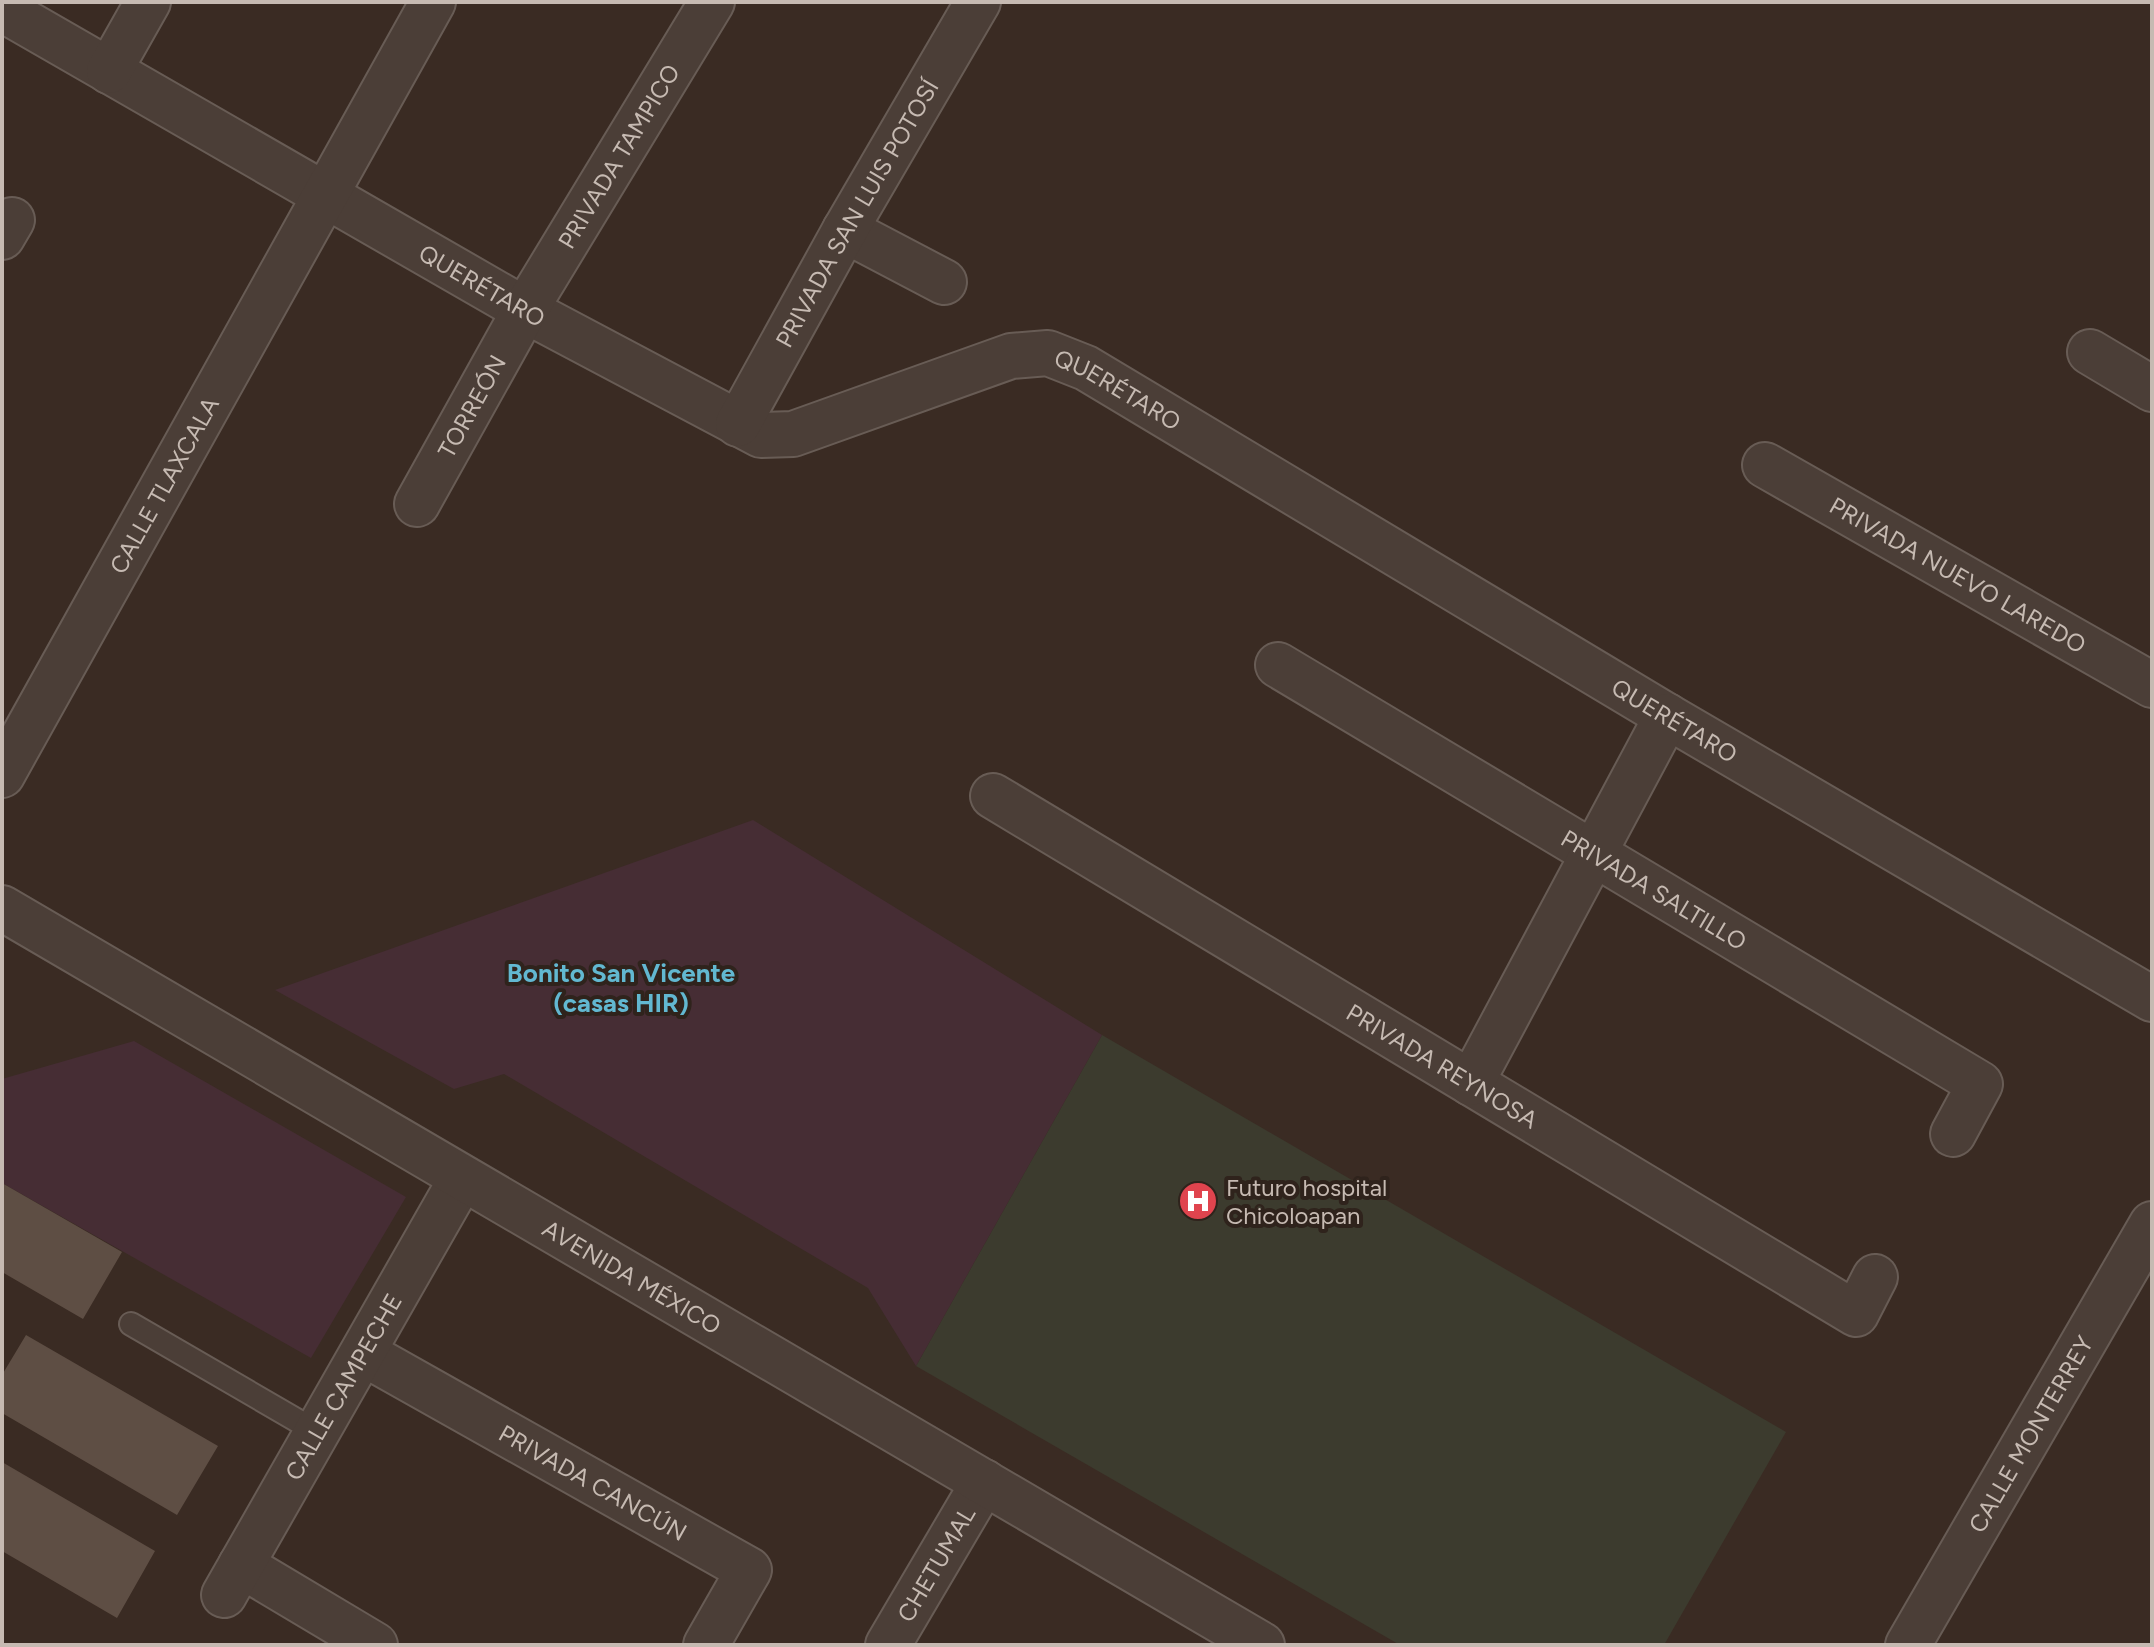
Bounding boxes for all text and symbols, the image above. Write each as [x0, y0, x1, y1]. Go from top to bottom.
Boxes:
street label: PRIVADA TAMPICO [551, 59, 685, 254]
street label: PRIVADA SAN LUIS POTOSÍ [769, 73, 945, 352]
street label: QUERÉTARO [414, 238, 550, 333]
street label: QUERÉTARO [1051, 343, 1186, 436]
street label: TORREÓN [431, 350, 512, 463]
street label: CALLE TLAXCALA [103, 391, 225, 578]
street label: PRIVADA NUEVO LAREDO [1825, 490, 2091, 659]
street label: QUERÉTARO [1607, 672, 1743, 768]
street label: PRIVADA SALTILLO [1556, 823, 1752, 956]
district label: Bonito San Vicente (casas HIR) [507, 957, 735, 1019]
street label: PRIVADA REYNOSA [1341, 997, 1544, 1135]
place label: Futuro hospital Chicoloapan [1226, 1173, 1387, 1230]
hospital icon: Futuro hospital Chicoloapan [1177, 1180, 1219, 1222]
street label: AVENIDA MÉXICO [538, 1213, 726, 1340]
street label: CALLE CAMPECHE [278, 1288, 408, 1485]
street label: CALLE MONTERREY [1962, 1330, 2099, 1537]
street label: PRIVADA CANCÚN [494, 1418, 692, 1547]
street label: CHETUMAL [891, 1501, 981, 1627]

